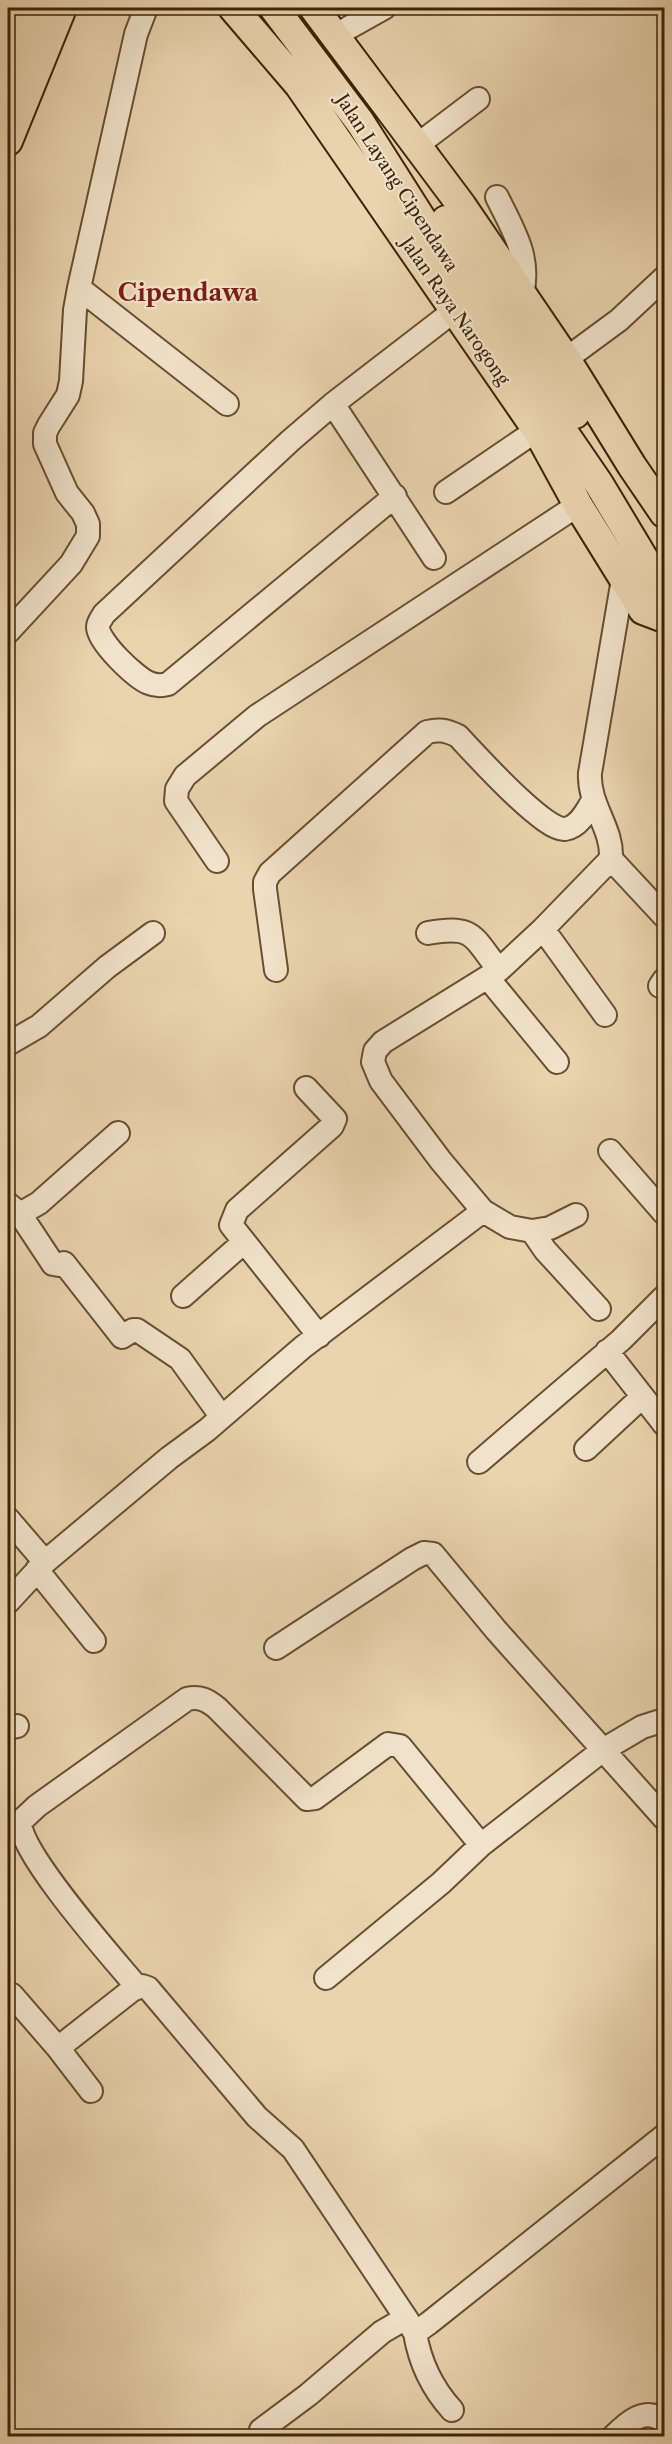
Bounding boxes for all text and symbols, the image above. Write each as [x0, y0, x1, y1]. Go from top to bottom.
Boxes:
street label: Jalan Layang Cipendawa [330, 87, 463, 276]
street label: Jalan Raya Narogong [394, 230, 515, 390]
district label: Cipendawa [118, 278, 259, 307]

